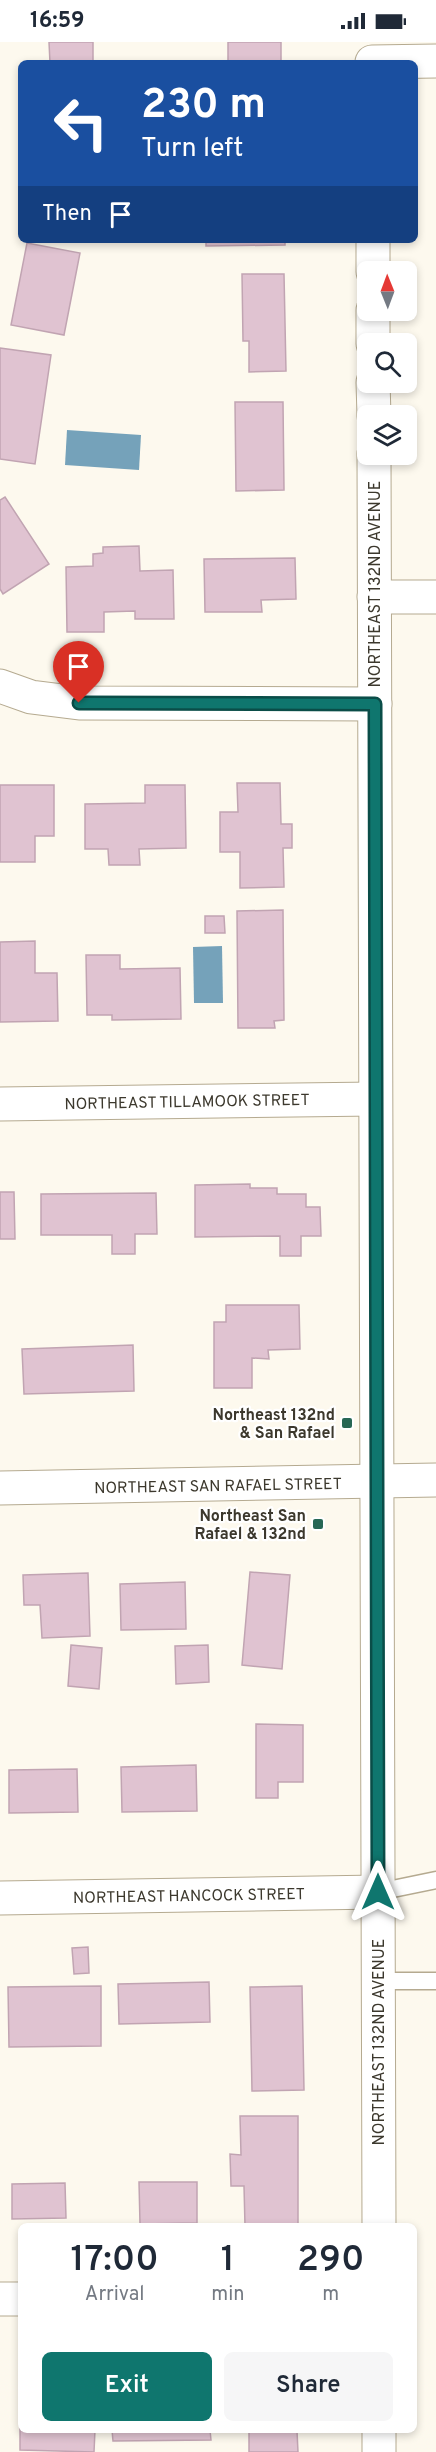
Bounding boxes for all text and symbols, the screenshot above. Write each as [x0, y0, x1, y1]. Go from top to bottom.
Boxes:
text: 16:59 [30, 8, 85, 35]
text: 230 m [141, 80, 266, 133]
icon: left [42, 84, 120, 162]
text: Turn left [141, 132, 243, 166]
icon: arrive [104, 198, 137, 231]
text: Then [42, 201, 92, 228]
north arrow [357, 261, 417, 321]
map controls [357, 261, 417, 465]
button: search [357, 333, 417, 393]
button: layers [357, 405, 417, 465]
street label: NORTHEAST 132ND AVENUE [366, 481, 386, 687]
pin [53, 641, 104, 703]
icon: arrive [62, 650, 95, 683]
street label: NORTHEAST TILLAMOOK STREET [64, 1091, 310, 1115]
place label: Northeast 132nd & San Rafael [212, 1406, 335, 1444]
marker: Northeast 132nd & San Rafael [340, 1416, 354, 1430]
street label: NORTHEAST SAN RAFAEL STREET [94, 1475, 342, 1499]
place label: Northeast San Rafael & 132nd [195, 1507, 306, 1545]
marker: Northeast San Rafael & 132nd [311, 1517, 325, 1531]
position arrow [346, 1860, 410, 1924]
street label: NORTHEAST HANCOCK STREET [73, 1885, 305, 1909]
street label: NORTHEAST 132ND AVENUE [370, 1939, 390, 2145]
text: 17:00 [71, 2238, 159, 2284]
text: 1 [221, 2238, 235, 2284]
text: 290 [297, 2238, 364, 2284]
text: Arrival [85, 2282, 144, 2308]
text: min [211, 2282, 245, 2308]
text: m [322, 2282, 339, 2308]
button: Exit [42, 2352, 212, 2421]
button: Share [224, 2352, 393, 2421]

